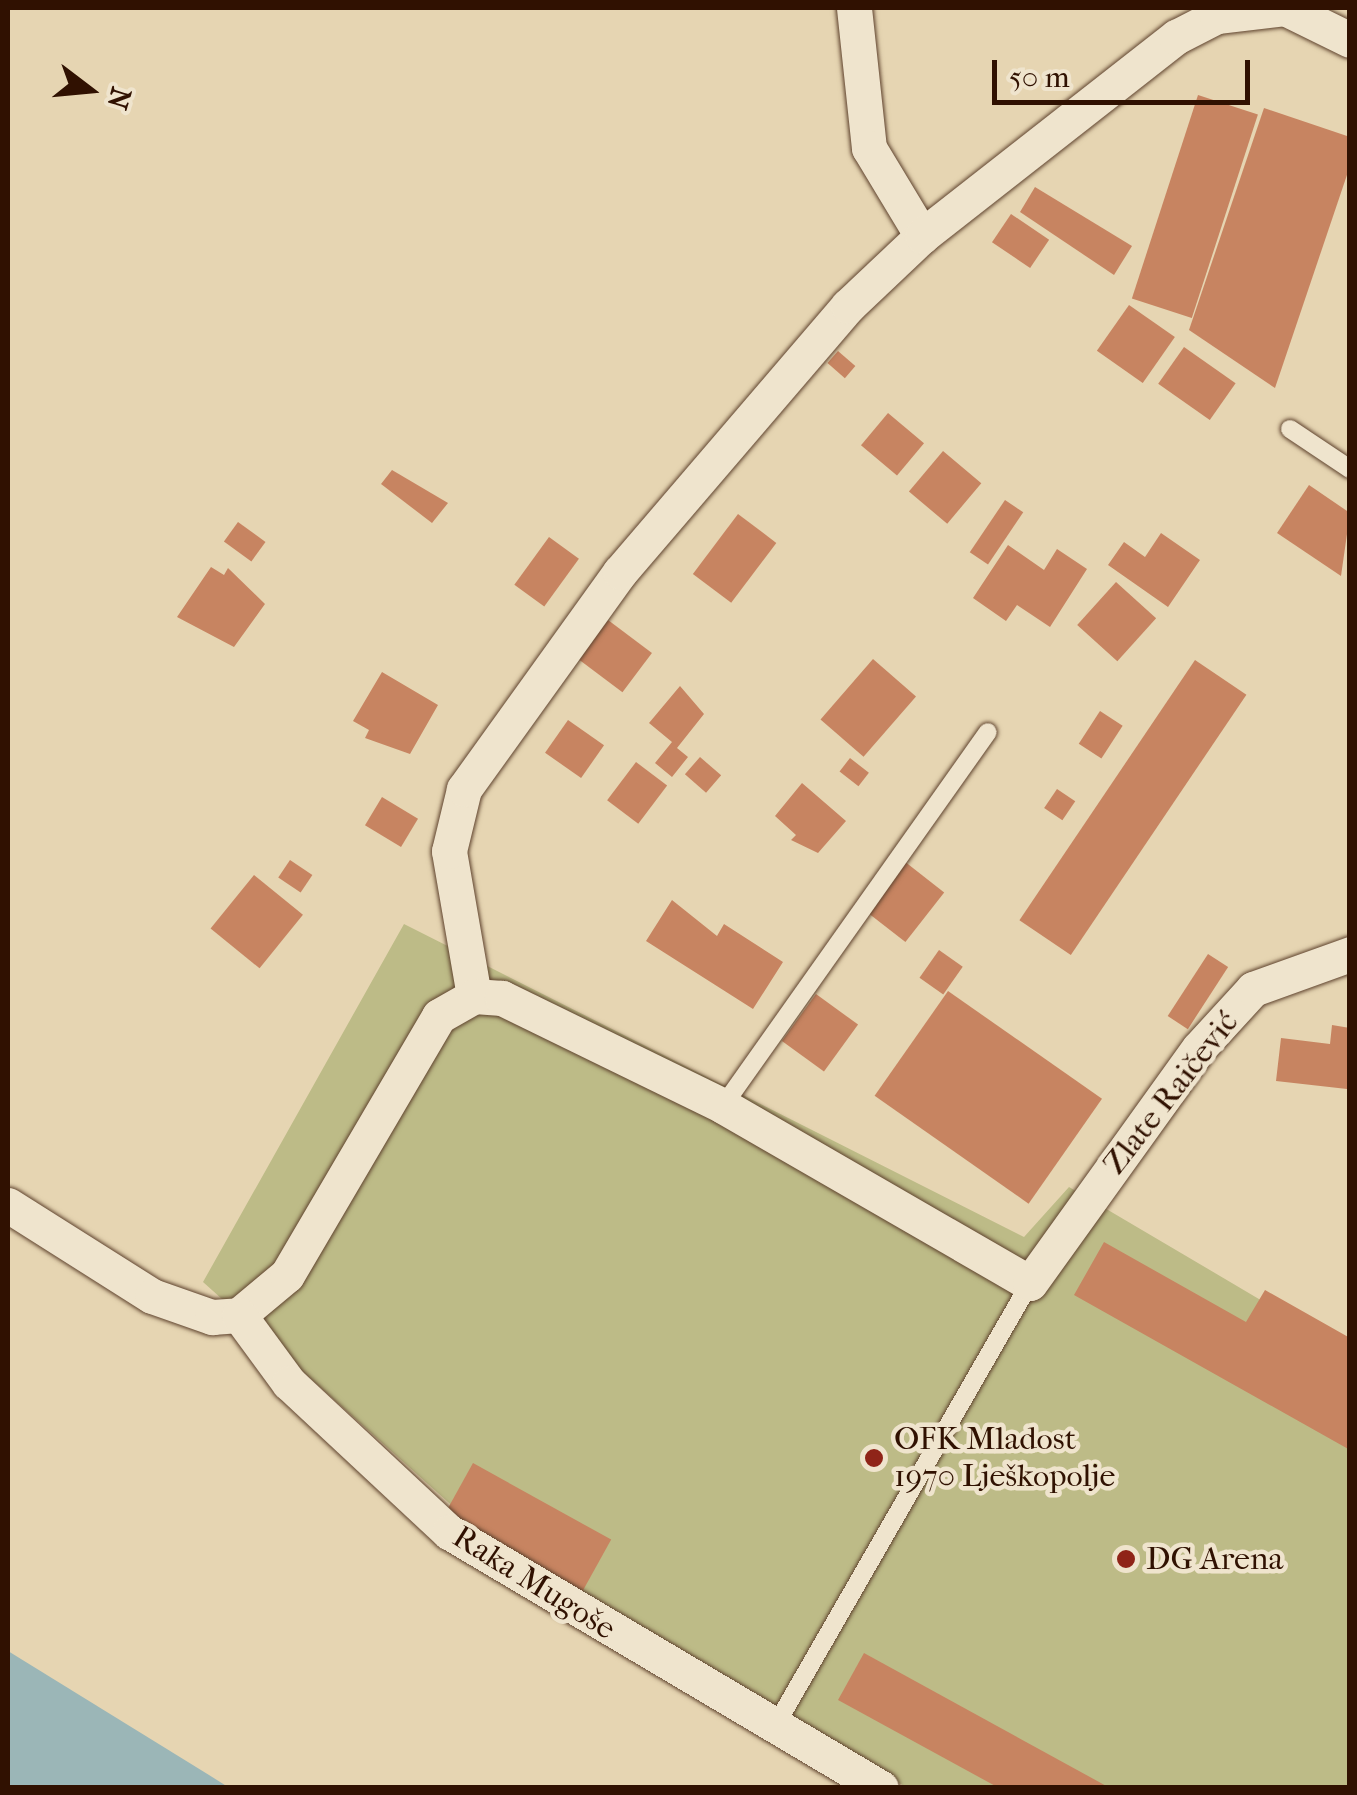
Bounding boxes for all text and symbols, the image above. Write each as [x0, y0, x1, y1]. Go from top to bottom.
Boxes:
north arrow [40, 40, 140, 140]
scale bar [997, 40, 1254, 102]
text: 50 m [1009, 60, 1070, 95]
text: N [101, 84, 138, 113]
street label: Zlate Raičević [1095, 1004, 1247, 1182]
place label: OFK Mladost 1970 Lješkopolje [894, 1421, 1115, 1496]
marker: OFK Mladost 1970 Lješkopolje [863, 1447, 885, 1469]
street label: Raka Mugoše [446, 1518, 622, 1648]
place label: DG Arena [1146, 1540, 1283, 1578]
marker: DG Arena [1115, 1548, 1137, 1570]

